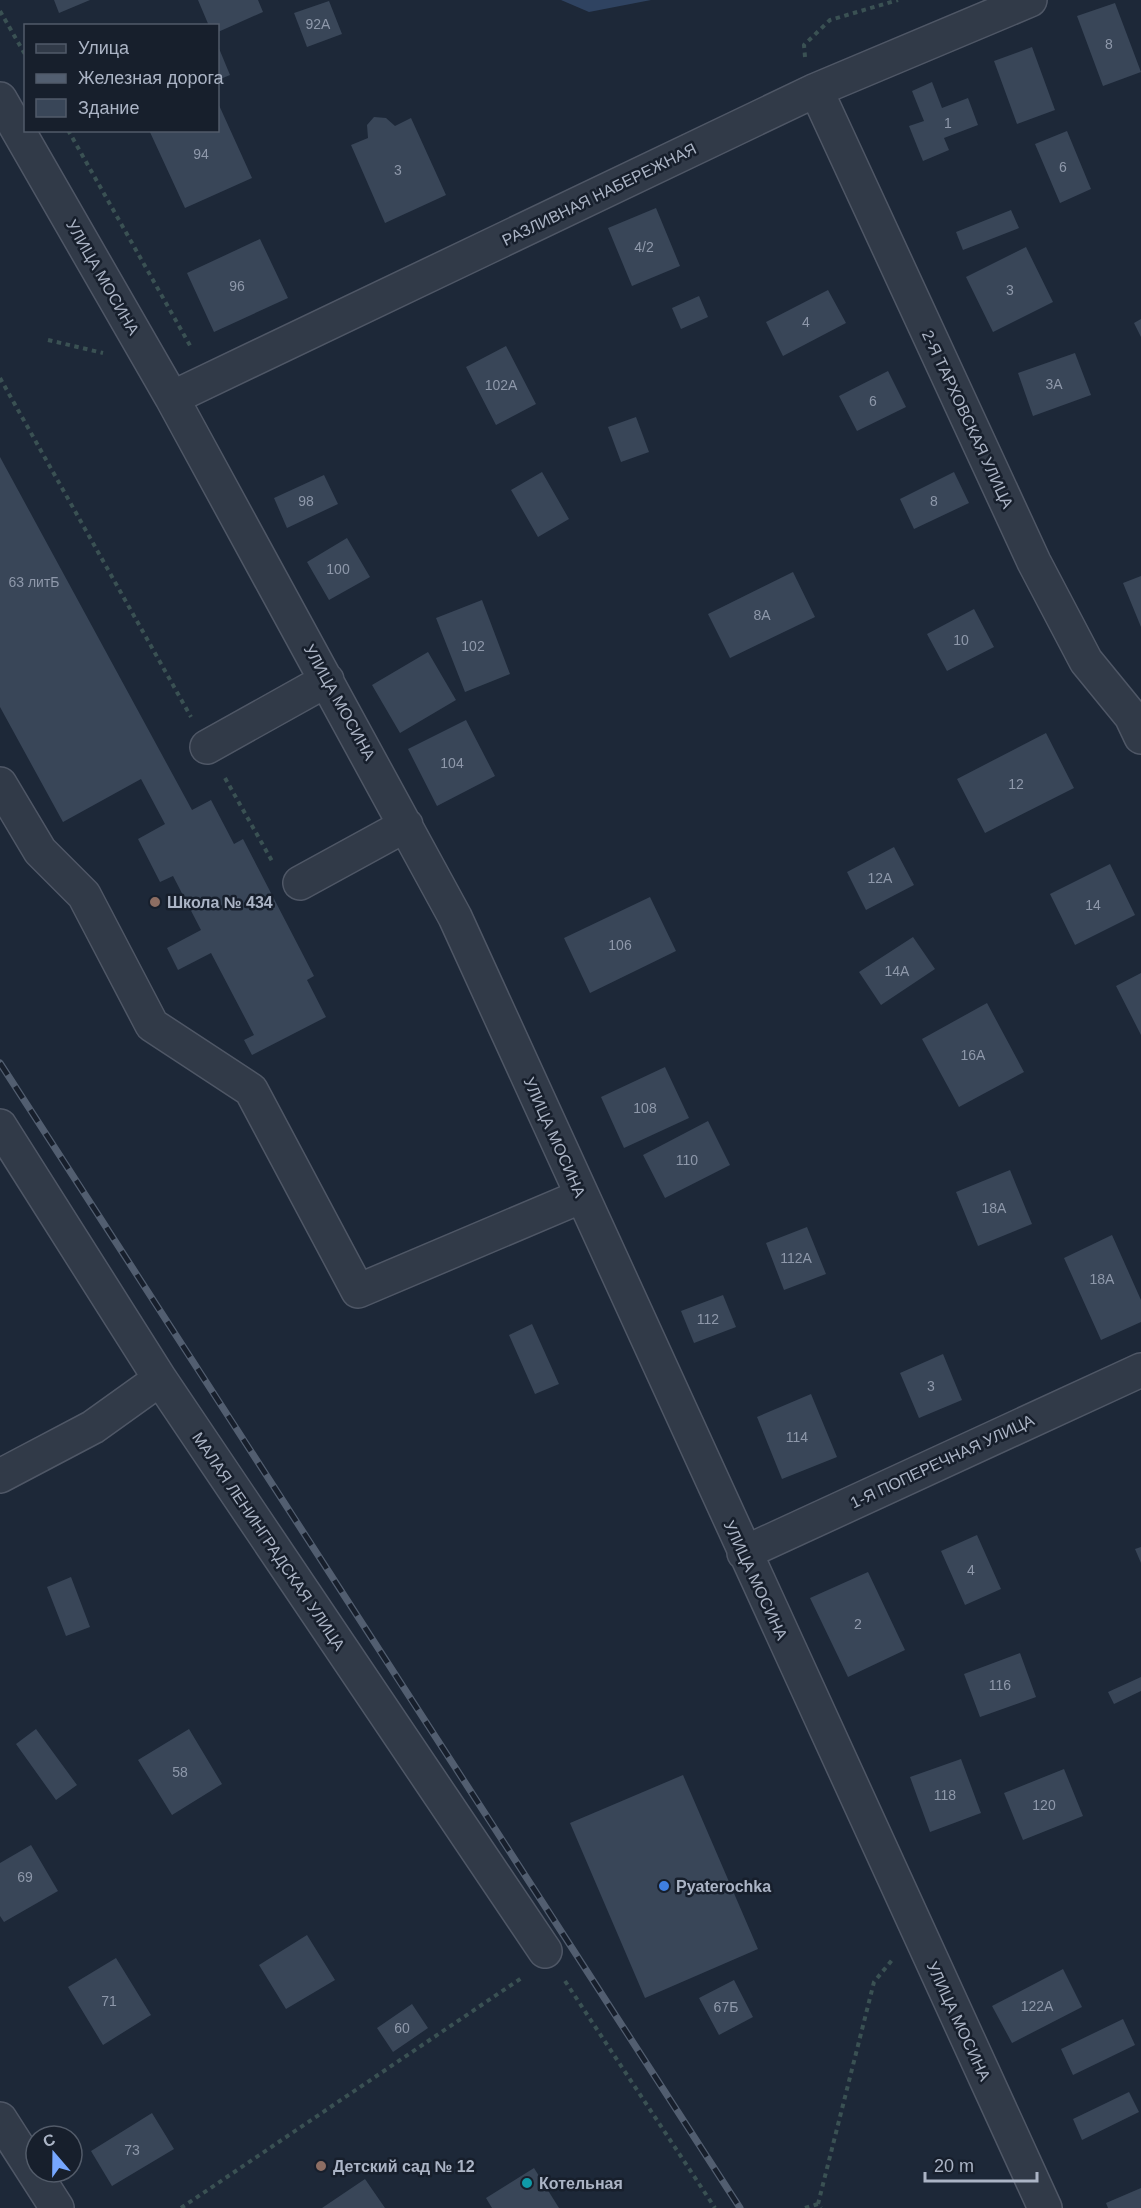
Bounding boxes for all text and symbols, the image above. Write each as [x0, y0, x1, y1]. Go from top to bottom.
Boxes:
house number: 92А [306, 16, 331, 32]
legend [24, 24, 219, 132]
house number: 8 [1105, 36, 1113, 52]
text: Улица [78, 38, 130, 58]
text: Железная дорога [78, 68, 225, 88]
text: Здание [78, 98, 139, 118]
house number: 1 [944, 115, 952, 131]
street label: РАЗЛИВНАЯ НАБЕРЕЖНАЯ [499, 140, 699, 249]
house number: 94 [193, 146, 209, 162]
house number: 6 [1059, 159, 1067, 175]
house number: 3 [394, 162, 402, 178]
street label: УЛИЦА МОСИНА [63, 217, 143, 338]
house number: 4/2 [634, 239, 654, 255]
house number: 96 [229, 278, 245, 294]
house number: 3 [1006, 282, 1014, 298]
house number: 4 [802, 314, 810, 330]
street label: 2-Я ТАРХОВСКАЯ УЛИЦА [919, 327, 1016, 511]
house number: 3А [1045, 376, 1063, 392]
house number: 102А [485, 377, 518, 393]
house number: 6 [869, 393, 877, 409]
house number: 98 [298, 493, 314, 509]
house number: 8 [930, 493, 938, 509]
house number: 100 [326, 561, 350, 577]
house number: 63 литБ [8, 574, 60, 590]
house number: 8А [753, 607, 771, 623]
house number: 10 [953, 632, 969, 648]
house number: 102 [461, 638, 485, 654]
street label: УЛИЦА МОСИНА [301, 641, 379, 763]
house number: 104 [440, 755, 464, 771]
house number: 12 [1008, 776, 1024, 792]
house number: 12А [868, 870, 893, 886]
place label: Школа № 434 [167, 894, 273, 911]
marker: Школа № 434 [148, 895, 162, 909]
house number: 14 [1085, 897, 1101, 913]
house number: 106 [608, 937, 632, 953]
house number: 14А [885, 963, 910, 979]
house number: 16А [961, 1047, 986, 1063]
street label: УЛИЦА МОСИНА [520, 1075, 589, 1200]
house number: 108 [633, 1100, 657, 1116]
house number: 110 [676, 1152, 698, 1168]
house number: 18А [982, 1200, 1007, 1216]
house number: 112А [780, 1250, 812, 1266]
house number: 18А [1090, 1271, 1115, 1287]
house number: 112 [697, 1311, 719, 1327]
house number: 3 [927, 1378, 935, 1394]
street label: 1-Я ПОПЕРЕЧНАЯ УЛИЦА [848, 1411, 1037, 1512]
street label: МАЛАЯ ЛЕНИНГРАДСКАЯ УЛИЦА [189, 1429, 348, 1654]
house number: 114 [786, 1429, 808, 1445]
street label: УЛИЦА МОСИНА [720, 1518, 791, 1643]
house number: 4 [967, 1562, 975, 1578]
house number: 2 [854, 1616, 862, 1632]
house number: 116 [989, 1677, 1011, 1693]
house number: 58 [172, 1764, 188, 1780]
house number: 118 [934, 1787, 956, 1803]
house number: 120 [1032, 1797, 1056, 1813]
house number: 69 [17, 1869, 33, 1885]
place label: Pyaterochka [676, 1878, 771, 1895]
marker: Pyaterochka [657, 1879, 671, 1893]
street label: УЛИЦА МОСИНА [923, 1959, 994, 2084]
house number: 71 [101, 1993, 117, 2009]
house number: 122А [1021, 1998, 1054, 2014]
house number: 67Б [714, 1999, 738, 2015]
house number: 60 [394, 2020, 410, 2036]
north arrow [24, 2124, 84, 2184]
text: С [41, 2130, 58, 2150]
house number: 73 [124, 2142, 140, 2158]
scale bar [925, 2145, 1038, 2183]
text: 20 m [934, 2156, 974, 2176]
place label: Детский сад № 12 [333, 2158, 475, 2175]
marker: Детский сад № 12 [314, 2159, 328, 2173]
place label: Котельная [539, 2175, 623, 2192]
marker: Котельная [520, 2176, 534, 2190]

